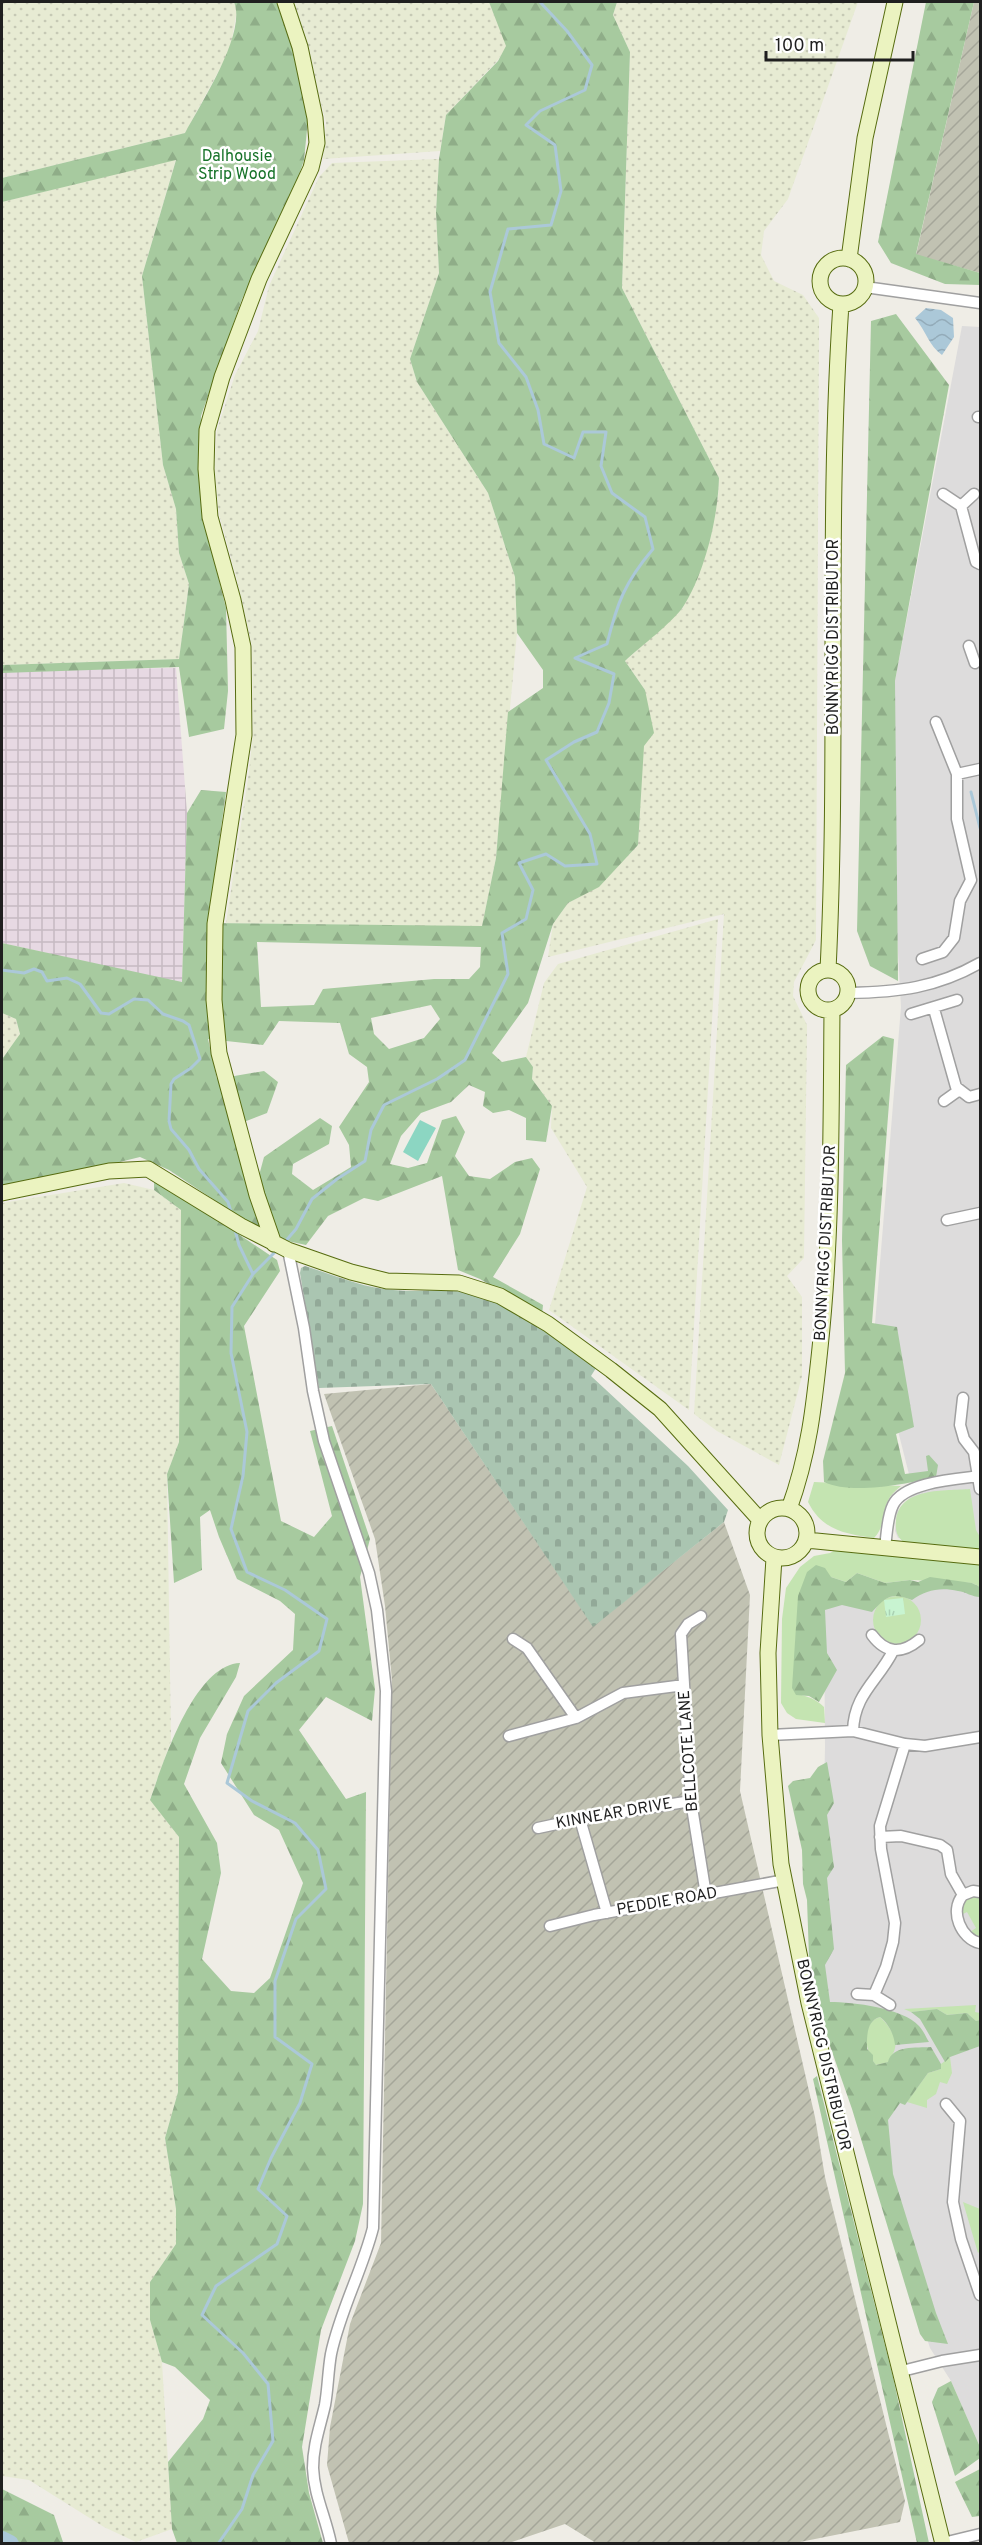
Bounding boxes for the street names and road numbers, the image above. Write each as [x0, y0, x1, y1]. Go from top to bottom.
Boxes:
street label: BONNYRIGG DISTRIBUTOR [824, 539, 844, 735]
street label: BONNYRIGG DISTRIBUTOR [811, 1144, 841, 1342]
street label: BELLCOTE LANE [675, 1690, 703, 1812]
street label: KINNEAR DRIVE [554, 1794, 674, 1834]
street label: PEDDIE ROAD [615, 1883, 719, 1921]
street label: BONNYRIGG DISTRIBUTOR [791, 1957, 855, 2153]

